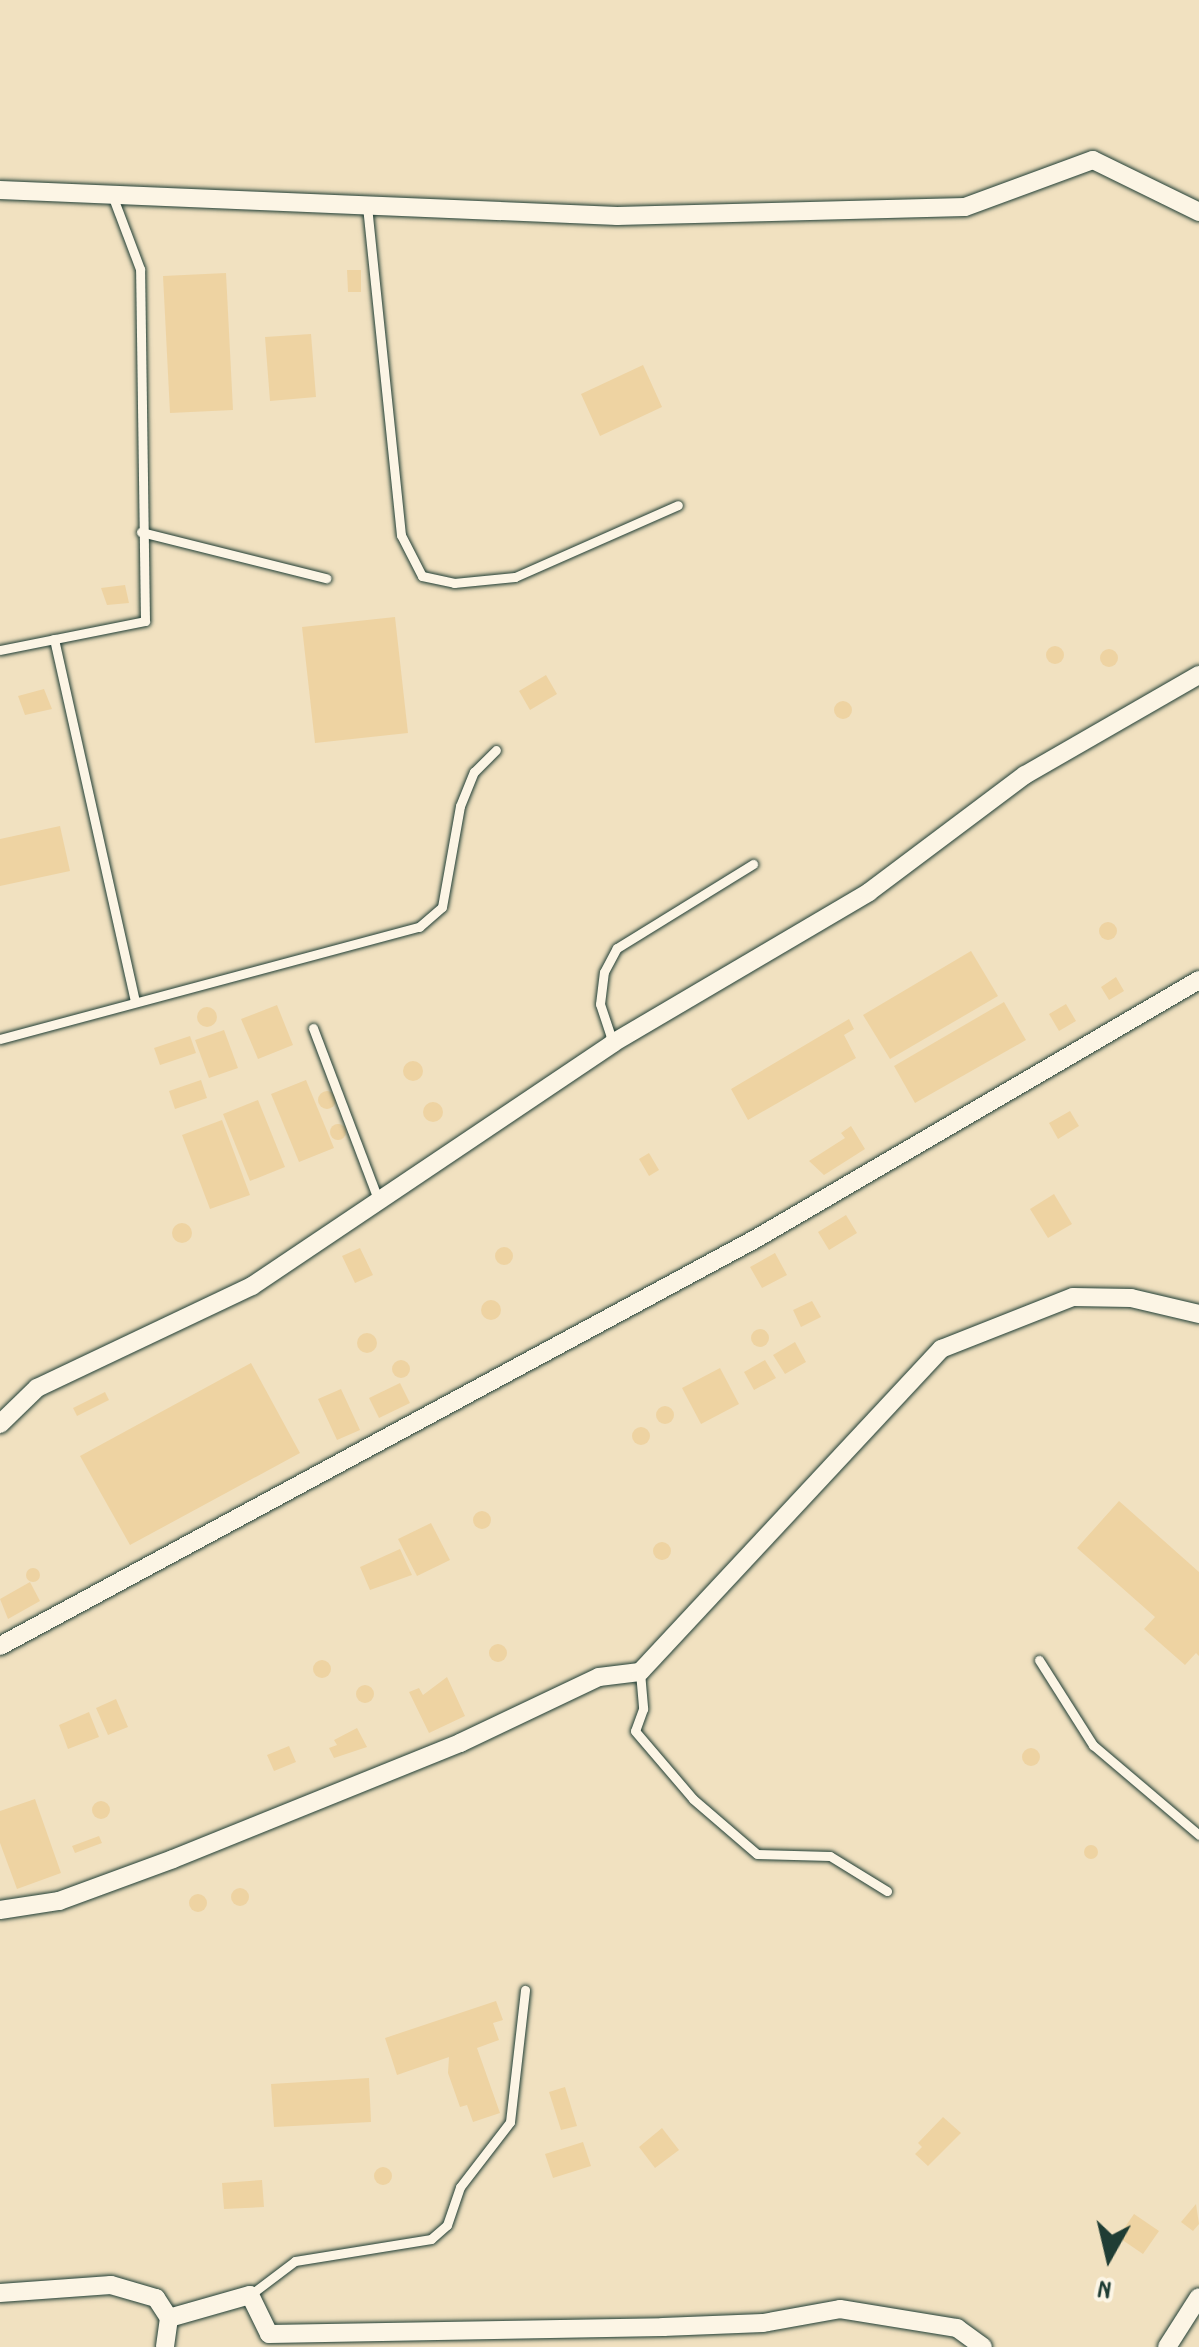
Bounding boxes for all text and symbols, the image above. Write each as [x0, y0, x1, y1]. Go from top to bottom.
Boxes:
north arrow [1059, 2207, 1159, 2307]
text: N [1095, 2266, 1114, 2307]

